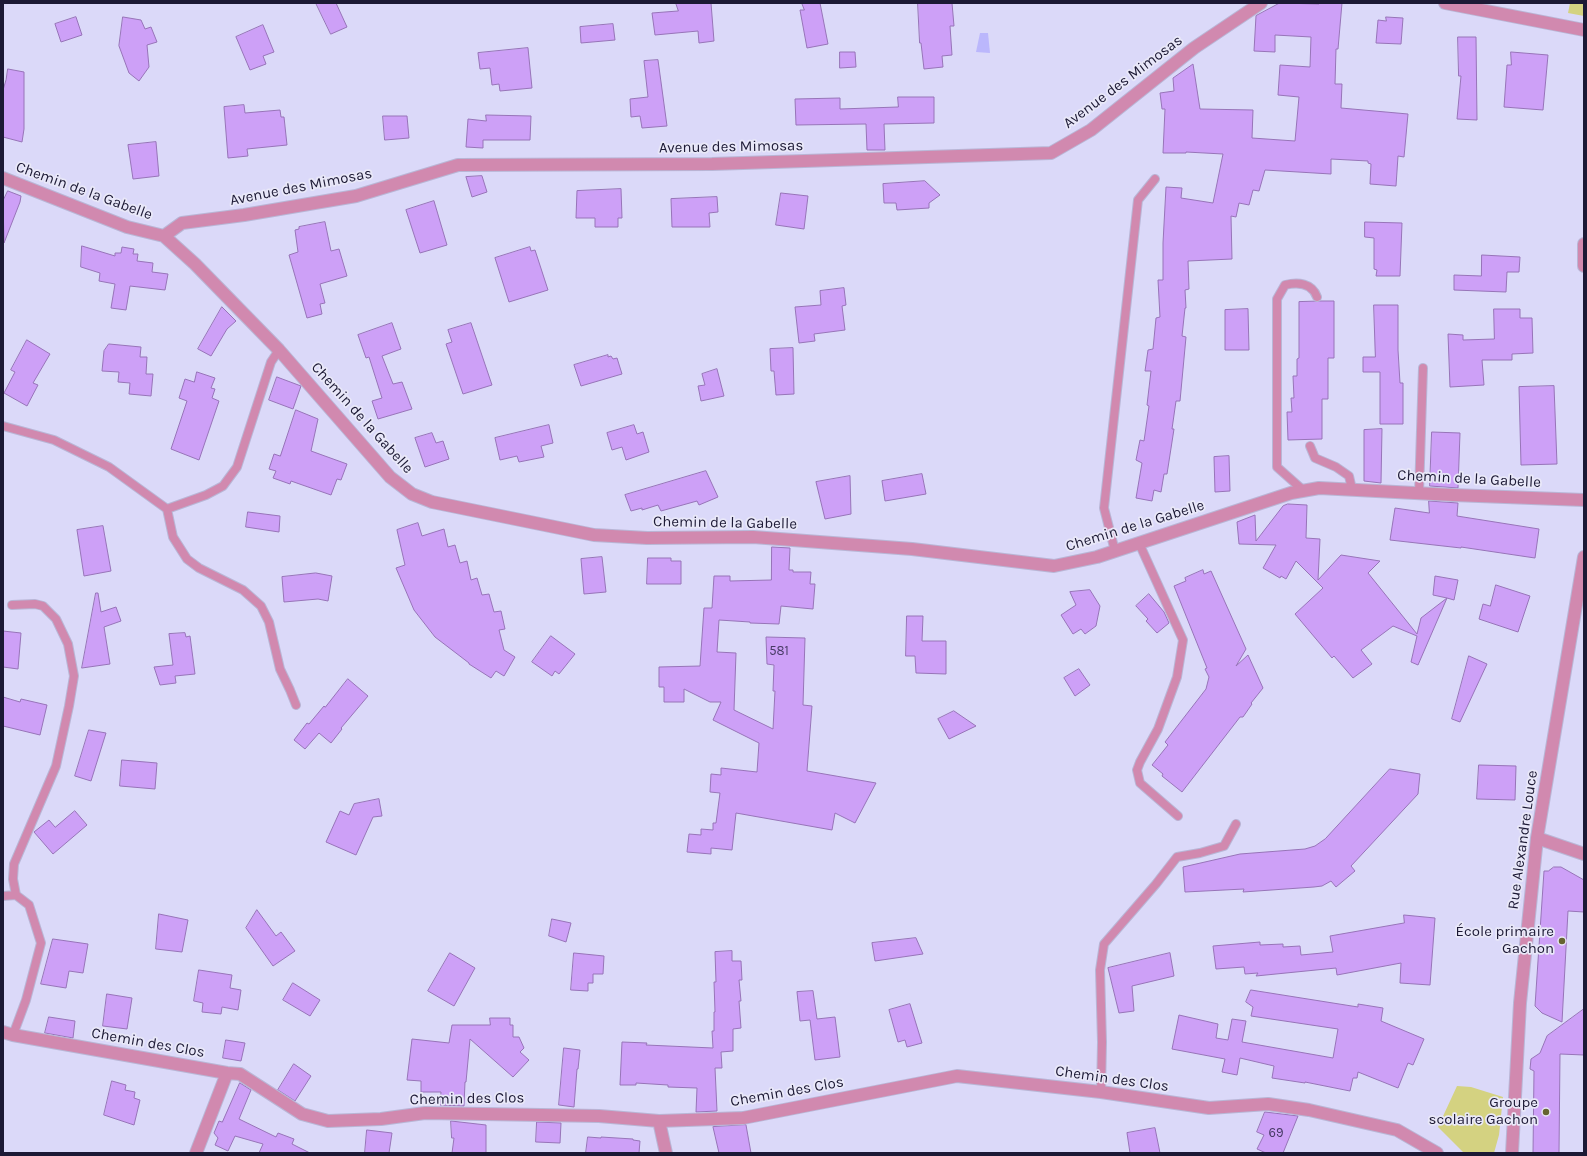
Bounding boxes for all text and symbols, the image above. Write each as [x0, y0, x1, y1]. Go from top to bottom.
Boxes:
street label: Avenue des Mimosas [1060, 31, 1186, 133]
street label: Avenue des Mimosas [659, 137, 803, 157]
street label: Chemin de la Gabelle [13, 158, 155, 224]
street label: Avenue des Mimosas [228, 164, 374, 210]
street label: Chemin de la Gabelle [307, 359, 417, 477]
street label: Chemin de la Gabelle [1397, 466, 1541, 492]
street label: Chemin de la Gabelle [1064, 496, 1206, 556]
street label: Chemin de la Gabelle [653, 513, 797, 533]
house number: 581 [769, 643, 789, 659]
street label: Rue Alexandre Louce [1504, 769, 1542, 911]
place label: École primaire Gachon [1456, 923, 1554, 958]
marker: École primaire Gachon [1557, 936, 1567, 946]
street label: Chemin des Clos [90, 1024, 206, 1062]
street label: Chemin des Clos [1054, 1062, 1170, 1096]
street label: Chemin des Clos [729, 1073, 845, 1111]
street label: Chemin des Clos [410, 1089, 524, 1109]
place label: Groupe scolaire Gachon [1429, 1094, 1538, 1129]
marker: Groupe scolaire Gachon [1541, 1107, 1551, 1117]
house number: 69 [1269, 1125, 1283, 1141]

